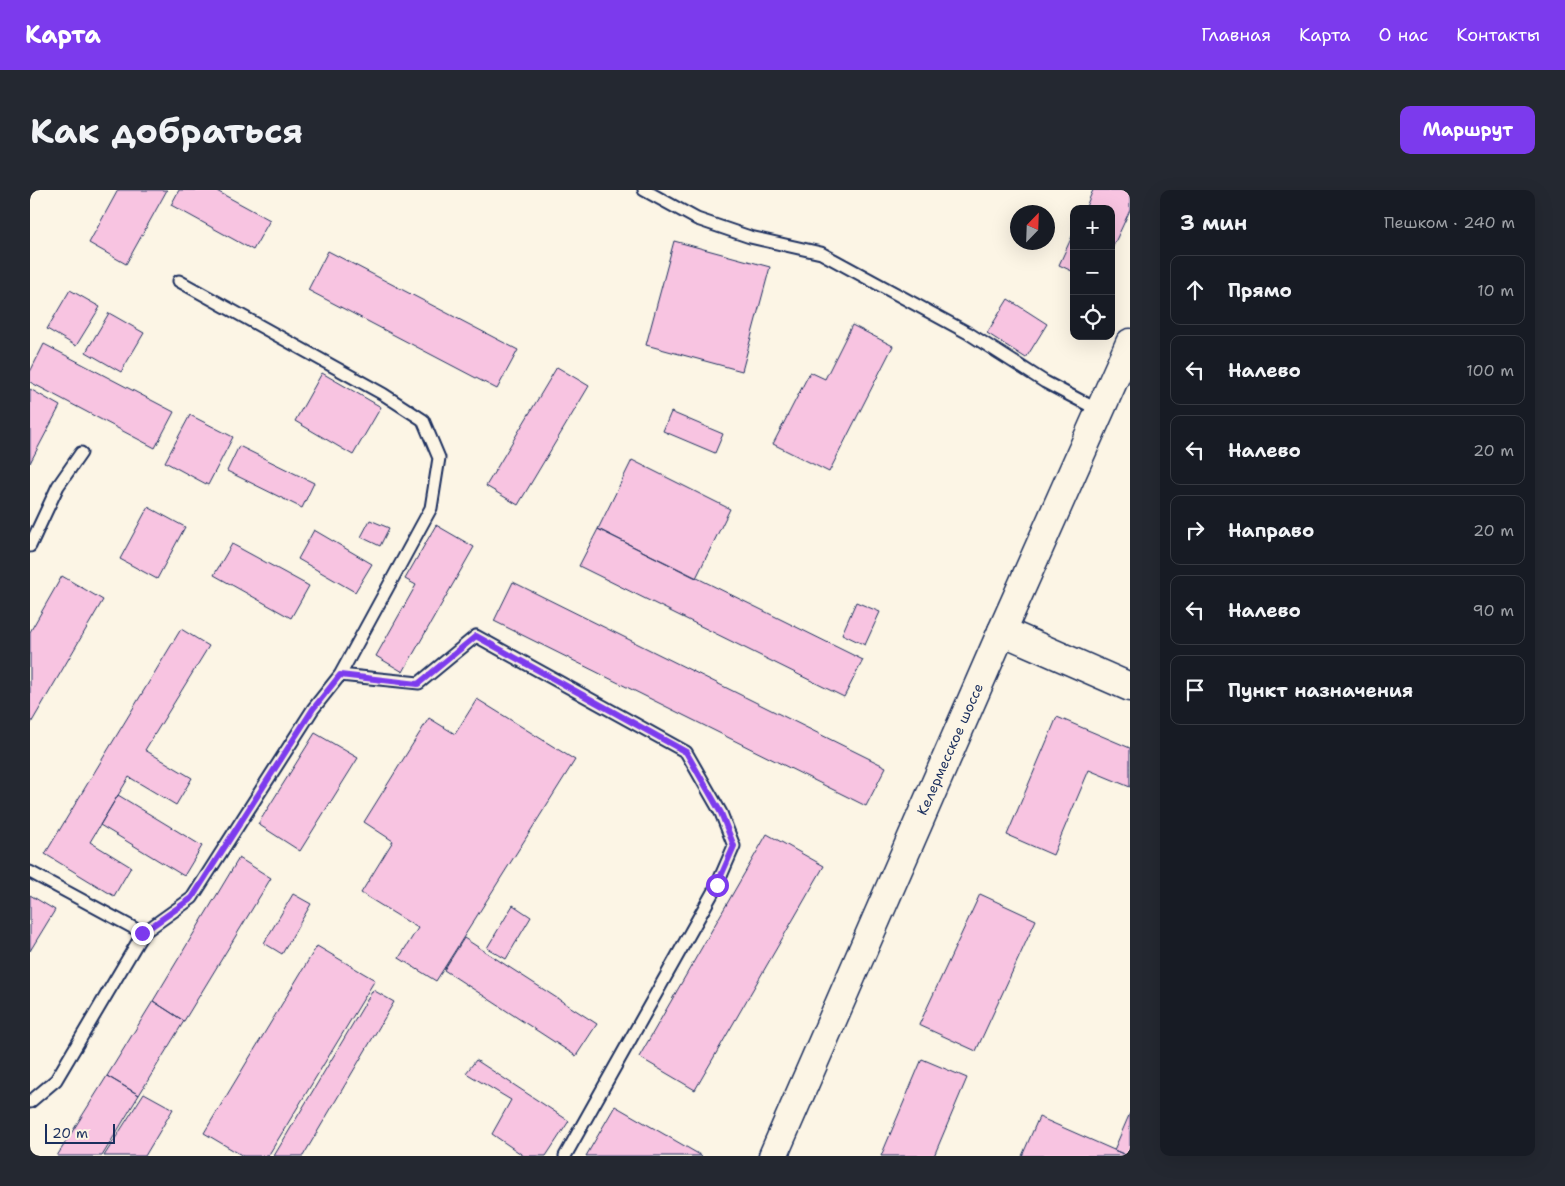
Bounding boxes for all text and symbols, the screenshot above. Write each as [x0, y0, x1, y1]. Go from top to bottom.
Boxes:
text: Карта [25, 19, 101, 51]
text: Главная [1201, 23, 1271, 47]
text: Карта [1299, 23, 1351, 47]
text: О нас [1379, 23, 1428, 47]
text: Контакты [1456, 23, 1540, 47]
button: Маршрут [1400, 106, 1535, 154]
text: Как добраться [30, 107, 303, 154]
north arrow [1010, 205, 1055, 250]
map controls [1070, 205, 1115, 340]
button: + [1070, 205, 1115, 250]
text: 3 мин [1180, 209, 1247, 237]
text: Пешком · 240 m [1384, 212, 1515, 233]
button: − [1070, 250, 1115, 295]
icon: ahead [1181, 276, 1209, 304]
text: Прямо [1228, 278, 1292, 303]
text: 10 m [1477, 280, 1514, 301]
button: locate [1070, 295, 1115, 340]
icon: left [1181, 356, 1209, 384]
text: Налево [1228, 358, 1301, 383]
text: 100 m [1466, 360, 1514, 381]
icon: left [1181, 436, 1209, 464]
text: Налево [1228, 438, 1301, 463]
text: 20 m [1473, 440, 1514, 461]
icon: right [1181, 516, 1209, 544]
text: Направо [1228, 518, 1314, 543]
text: 20 m [1473, 520, 1514, 541]
icon: left [1181, 596, 1209, 624]
text: Налево [1228, 598, 1301, 623]
text: 90 m [1473, 600, 1514, 621]
icon: arrive [1181, 676, 1209, 704]
text: Пункт назначения [1228, 678, 1413, 703]
street label: Келермесское шоссе [913, 680, 987, 818]
route start [706, 874, 729, 897]
route end [131, 922, 154, 945]
scale bar [45, 1121, 115, 1144]
text: 20 m [52, 1124, 88, 1142]

